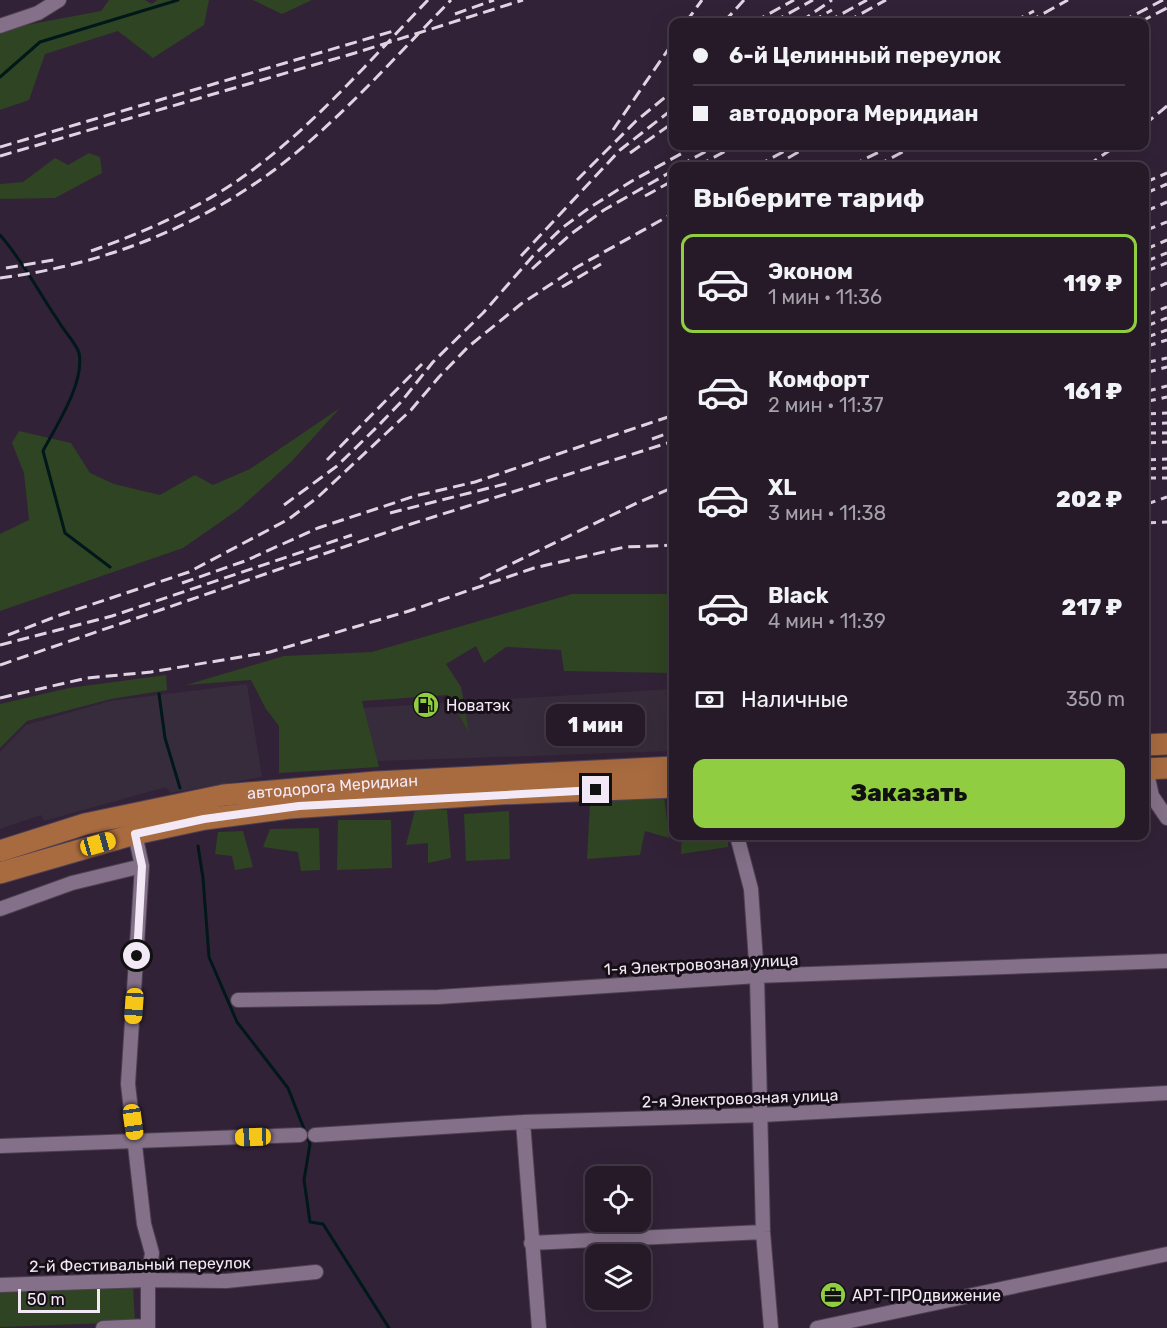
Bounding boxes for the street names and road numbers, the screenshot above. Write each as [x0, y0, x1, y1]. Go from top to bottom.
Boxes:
street label: автодорога Меридиан [246, 771, 418, 803]
street label: 1-я Электровозная улица [603, 950, 799, 979]
street label: 2-я Электровозная улица [641, 1086, 839, 1111]
street label: 2-й Фестивальный переулок [29, 1253, 251, 1276]

